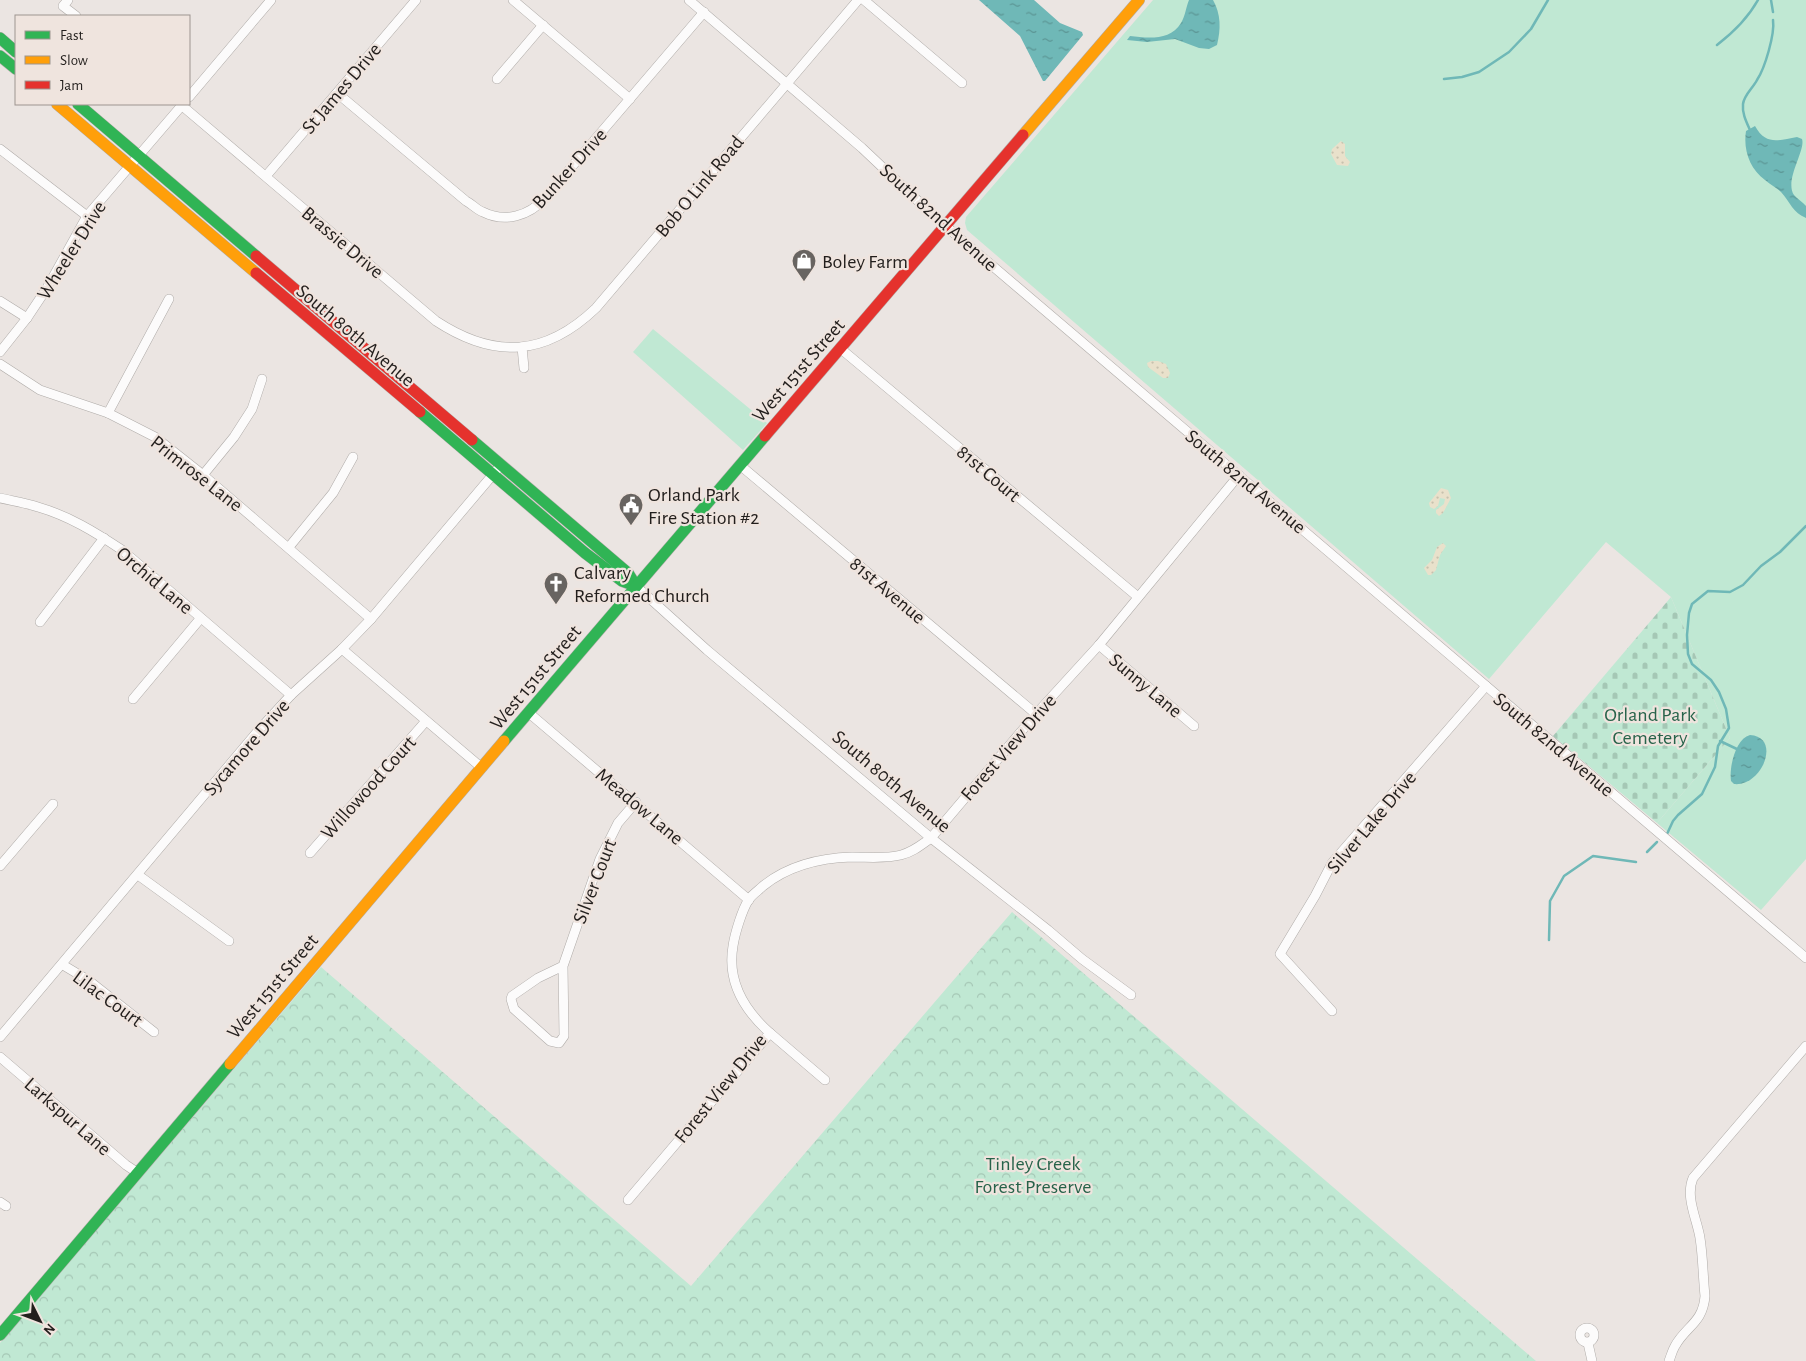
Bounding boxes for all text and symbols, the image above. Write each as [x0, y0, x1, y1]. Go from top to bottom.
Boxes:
legend [15, 15, 190, 105]
text: Fast [60, 28, 84, 43]
street label: St James Drive [298, 40, 385, 138]
text: Slow [60, 53, 88, 68]
text: Jam [60, 78, 83, 93]
street label: Bunker Drive [529, 125, 611, 213]
street label: Bob O Link Road [652, 132, 748, 241]
street label: South 82nd Avenue [876, 160, 1001, 275]
street label: Wheeler Drive [34, 198, 110, 303]
street label: Brassie Drive [298, 203, 387, 283]
shop icon: Boley Farm [791, 248, 817, 282]
place label: Boley Farm [822, 252, 908, 272]
street label: South 80th Avenue [292, 281, 418, 391]
street label: West 151st Street [749, 315, 849, 426]
street label: South 82nd Avenue [1181, 426, 1309, 538]
street label: Primrose Lane [147, 432, 246, 516]
street label: 81st Court [953, 442, 1024, 506]
place label: Orland Park Fire Station #2 [648, 485, 759, 528]
public building icon: Orland Park Fire Station #2 [618, 492, 644, 526]
street label: Orchid Lane [112, 543, 196, 618]
street label: 81st Avenue [846, 554, 929, 628]
place label: Calvary Reformed Church [574, 563, 710, 606]
church icon: Calvary Reformed Church [543, 571, 569, 605]
street label: West 151st Street [486, 621, 585, 734]
street label: Sunny Lane [1105, 650, 1186, 722]
street label: South 82nd Avenue [1489, 689, 1617, 801]
street label: Forest View Drive [957, 691, 1060, 805]
street label: Sycamore Drive [200, 696, 294, 800]
park label: Orland Park Cemetery [1604, 705, 1696, 748]
street label: South 80th Avenue [828, 727, 954, 837]
street label: Willowood Court [317, 732, 421, 843]
street label: Meadow Lane [592, 765, 687, 849]
street label: Silver Lake Drive [1323, 768, 1420, 878]
street label: Silver Court [570, 836, 620, 927]
street label: West 151st Street [223, 930, 322, 1043]
street label: Lilac Court [69, 967, 147, 1031]
street label: Forest View Drive [671, 1030, 771, 1147]
street label: Larkspur Lane [20, 1074, 114, 1159]
park label: Tinley Creek Forest Preserve [975, 1154, 1091, 1197]
north arrow [15, 1296, 65, 1346]
text: N [40, 1321, 57, 1337]

